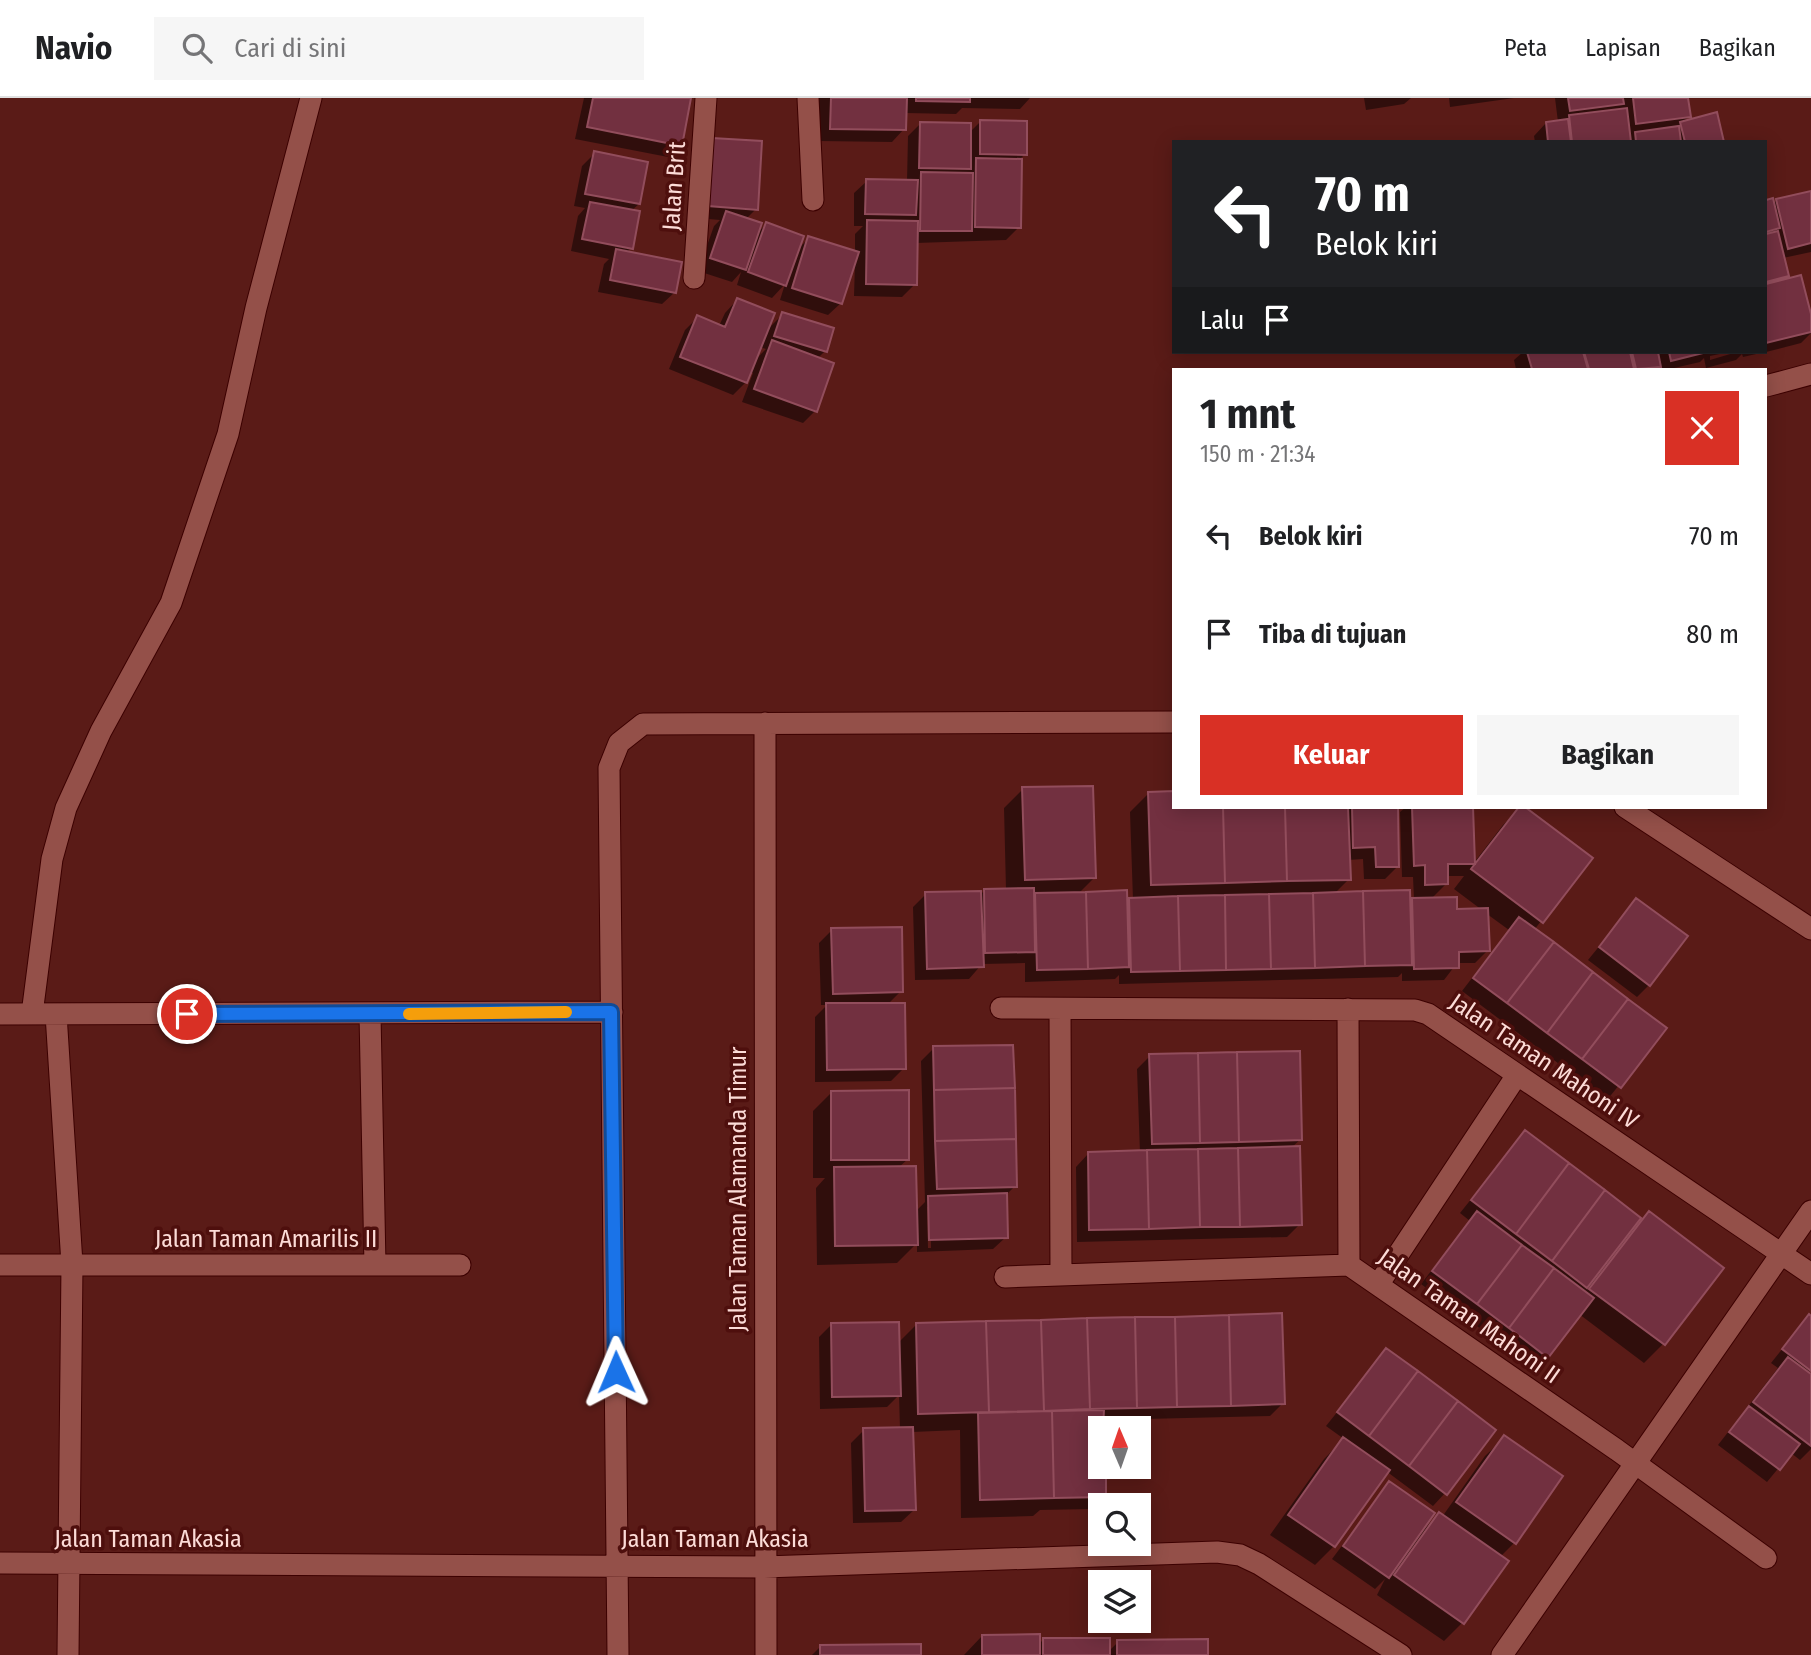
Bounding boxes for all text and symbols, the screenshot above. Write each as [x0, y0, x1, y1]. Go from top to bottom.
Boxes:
search box [154, 17, 644, 80]
text: Navio [35, 28, 112, 68]
icon: search [178, 29, 216, 67]
text: Cari di sini [234, 33, 346, 64]
text: Peta [1504, 34, 1547, 62]
text: Lapisan [1585, 34, 1661, 62]
text: Bagikan [1699, 34, 1776, 62]
street label: Jalan Brit [657, 140, 691, 232]
text: 70 m [1315, 165, 1410, 224]
icon: left [1200, 168, 1291, 259]
text: Belok kiri [1315, 225, 1438, 263]
icon: arrive [1258, 301, 1296, 339]
text: Lalu [1200, 305, 1244, 336]
text: 1 mnt [1200, 389, 1295, 439]
button: close [1665, 391, 1739, 465]
text: 150 m · 21:34 [1200, 440, 1315, 468]
icon: left [1200, 517, 1238, 555]
text: Belok kiri [1259, 521, 1362, 552]
text: 70 m [1689, 521, 1739, 552]
icon: arrive [1200, 615, 1238, 653]
text: Tiba di tujuan [1259, 619, 1406, 650]
text: 80 m [1686, 619, 1739, 650]
button: Keluar [1200, 715, 1463, 795]
button: Bagikan [1477, 715, 1739, 795]
pin [157, 984, 217, 1044]
street label: Jalan Taman Mahoni IV [1444, 987, 1644, 1135]
icon: arrive [168, 995, 206, 1033]
street label: Jalan Taman Alamanda Timur [724, 1046, 752, 1331]
street label: Jalan Taman Amarilis II [155, 1225, 377, 1253]
street label: Jalan Taman Mahoni II [1373, 1243, 1565, 1389]
position arrow [579, 1335, 653, 1409]
north arrow [1088, 1416, 1152, 1479]
map controls [1088, 1416, 1151, 1633]
button: search [1088, 1493, 1151, 1556]
street label: Jalan Taman Akasia [54, 1525, 242, 1553]
street label: Jalan Taman Akasia [621, 1525, 809, 1553]
button: layers [1088, 1570, 1151, 1633]

